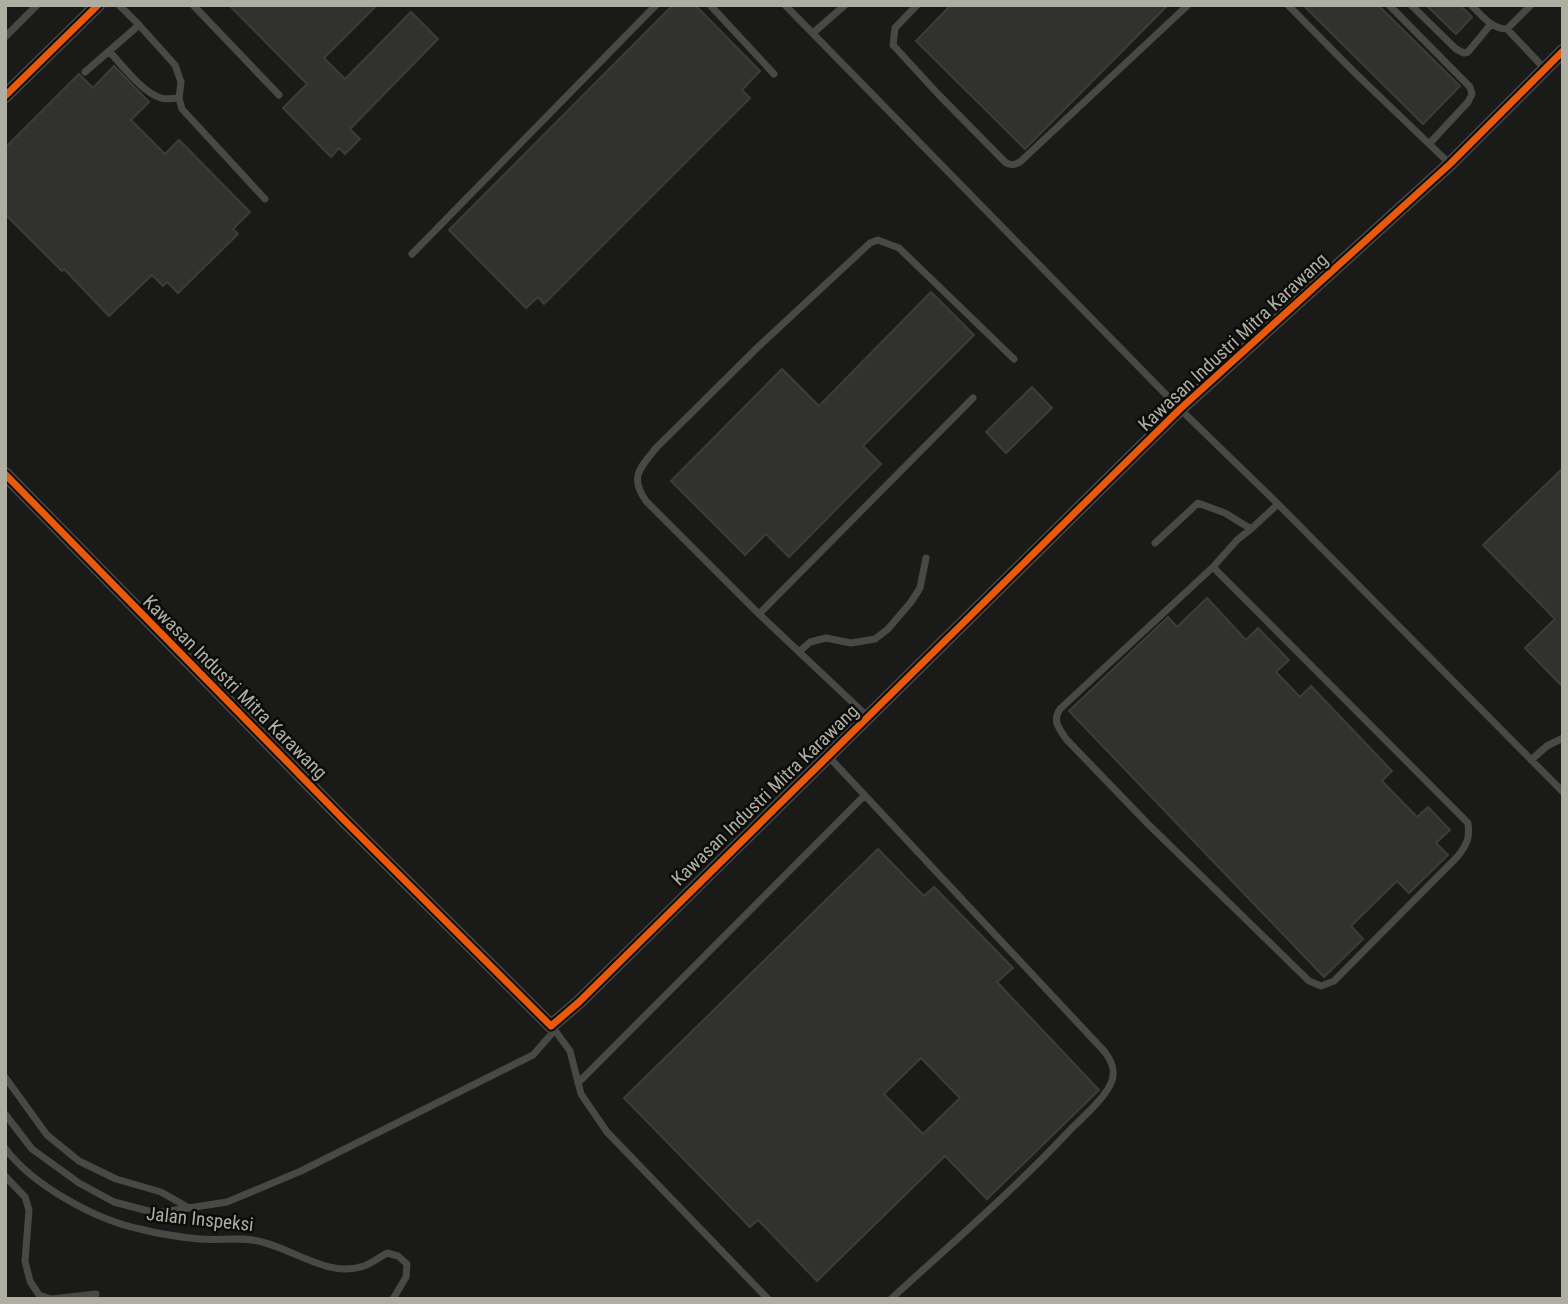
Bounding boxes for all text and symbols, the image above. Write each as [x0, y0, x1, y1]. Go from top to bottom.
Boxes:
street label: Kawasan Industri Mitra Karawang [1133, 248, 1333, 436]
street label: Kawasan Industri Mitra Karawang [138, 590, 332, 784]
street label: Kawasan Industri Mitra Karawang [667, 700, 863, 890]
street label: Jalan Inspeksi [145, 1202, 255, 1236]

